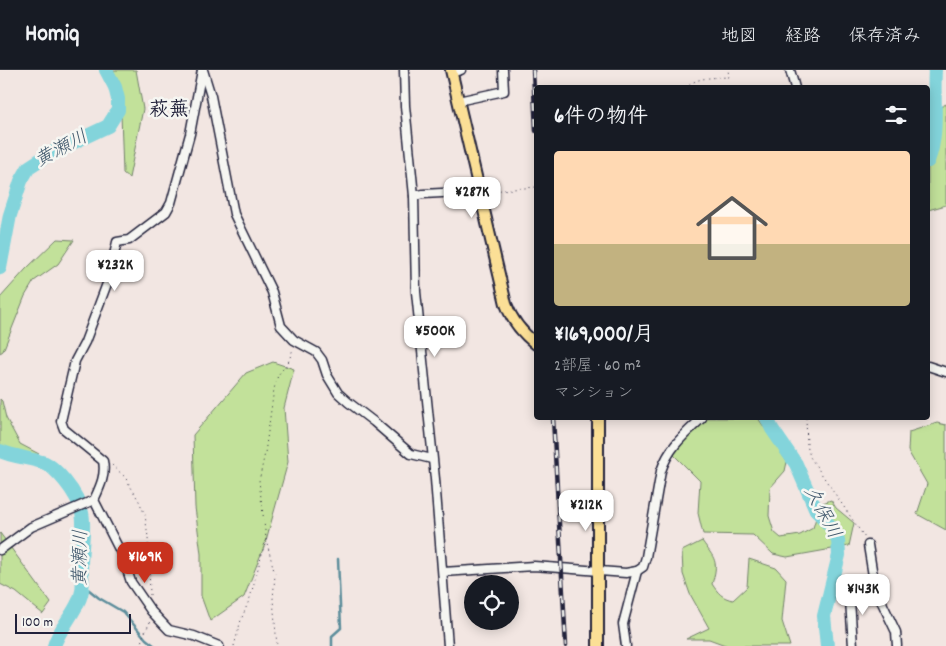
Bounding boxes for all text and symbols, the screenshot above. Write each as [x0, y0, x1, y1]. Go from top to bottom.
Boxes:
text: Homiq [25, 18, 80, 52]
text: 地図 [721, 25, 757, 50]
text: 経路 [785, 25, 821, 50]
text: 保存済み [849, 25, 921, 50]
district label: 萩蕪 [149, 97, 189, 125]
icon: filters [882, 101, 910, 129]
text: 6件の物件 [554, 103, 648, 133]
water label: 黄瀬川 [30, 125, 94, 175]
pin: ¥287K [437, 176, 507, 219]
text: ¥287K [455, 181, 489, 204]
icon: home [687, 183, 777, 273]
pin: ¥232K [80, 250, 150, 292]
text: ¥232K [97, 254, 133, 277]
pin: ¥500K [400, 316, 470, 358]
text: ¥500K [415, 320, 455, 343]
text: ¥169,000/月 [554, 321, 654, 351]
text: 2部屋 · 60 m² [554, 355, 641, 378]
text: マンション [554, 382, 633, 405]
water label: 久保川 [796, 481, 846, 545]
pin: ¥212K [551, 490, 621, 532]
text: ¥212K [570, 494, 602, 517]
water label: 黄瀬川 [68, 529, 96, 587]
pin: ¥169K [110, 542, 180, 584]
text: ¥169K [128, 546, 162, 569]
pin: ¥143K [828, 574, 898, 616]
map controls [464, 575, 519, 630]
button: locate [464, 575, 519, 630]
text: ¥143K [847, 578, 879, 601]
scale bar [15, 611, 131, 634]
text: 100 m [22, 613, 53, 633]

